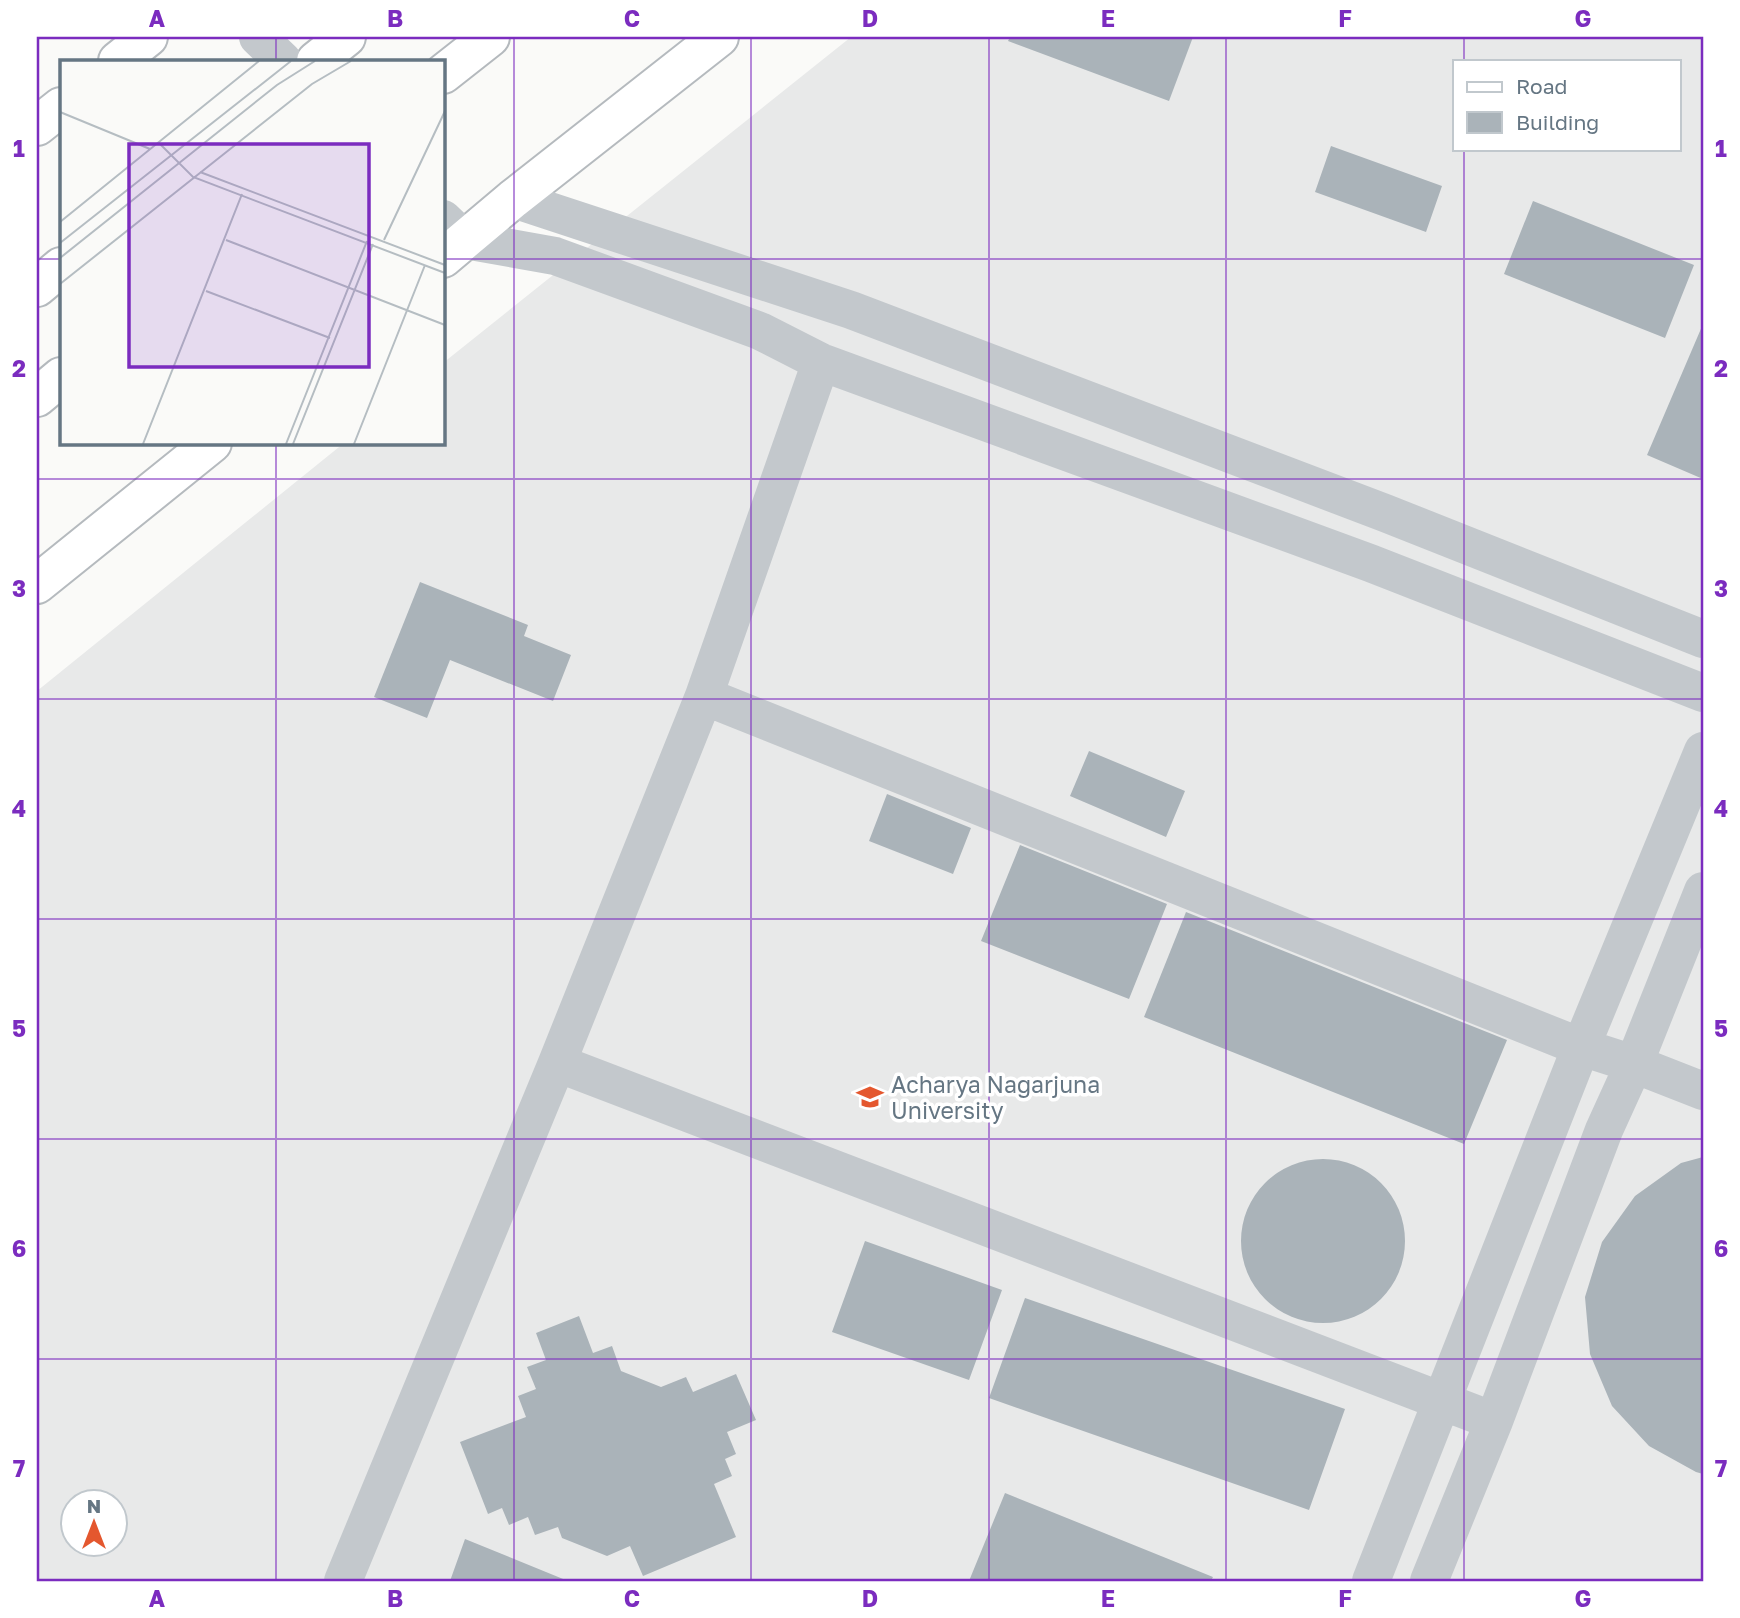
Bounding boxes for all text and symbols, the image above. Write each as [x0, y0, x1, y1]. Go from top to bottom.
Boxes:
text: A [149, 4, 166, 32]
text: B [387, 4, 403, 32]
text: C [624, 4, 640, 32]
text: D [862, 4, 878, 32]
text: E [1101, 4, 1115, 32]
text: F [1338, 4, 1352, 32]
text: G [1575, 4, 1591, 32]
inset map [60, 60, 444, 444]
legend [1453, 60, 1680, 150]
text: Road [1516, 73, 1567, 99]
text: Building [1516, 109, 1599, 135]
text: 1 [13, 134, 25, 162]
text: 1 [1715, 134, 1727, 162]
text: 2 [12, 354, 26, 382]
text: 2 [1714, 354, 1728, 382]
text: 3 [12, 574, 26, 602]
text: 3 [1714, 574, 1728, 602]
text: 4 [12, 794, 26, 822]
text: 4 [1714, 794, 1728, 822]
text: 5 [12, 1014, 26, 1042]
text: 5 [1714, 1014, 1728, 1042]
place label: Acharya Nagarjuna University [891, 1070, 1100, 1124]
school or university icon: Acharya Nagarjuna University [855, 1082, 885, 1112]
text: 6 [12, 1234, 26, 1262]
text: 6 [1714, 1234, 1728, 1262]
text: 7 [13, 1454, 25, 1482]
text: 7 [1715, 1454, 1727, 1482]
north arrow [60, 1488, 130, 1558]
text: N [87, 1494, 101, 1517]
text: A [149, 1584, 166, 1612]
text: B [387, 1584, 403, 1612]
text: C [624, 1584, 640, 1612]
text: D [862, 1584, 878, 1612]
text: E [1101, 1584, 1115, 1612]
text: F [1338, 1584, 1352, 1612]
text: G [1575, 1584, 1591, 1612]

